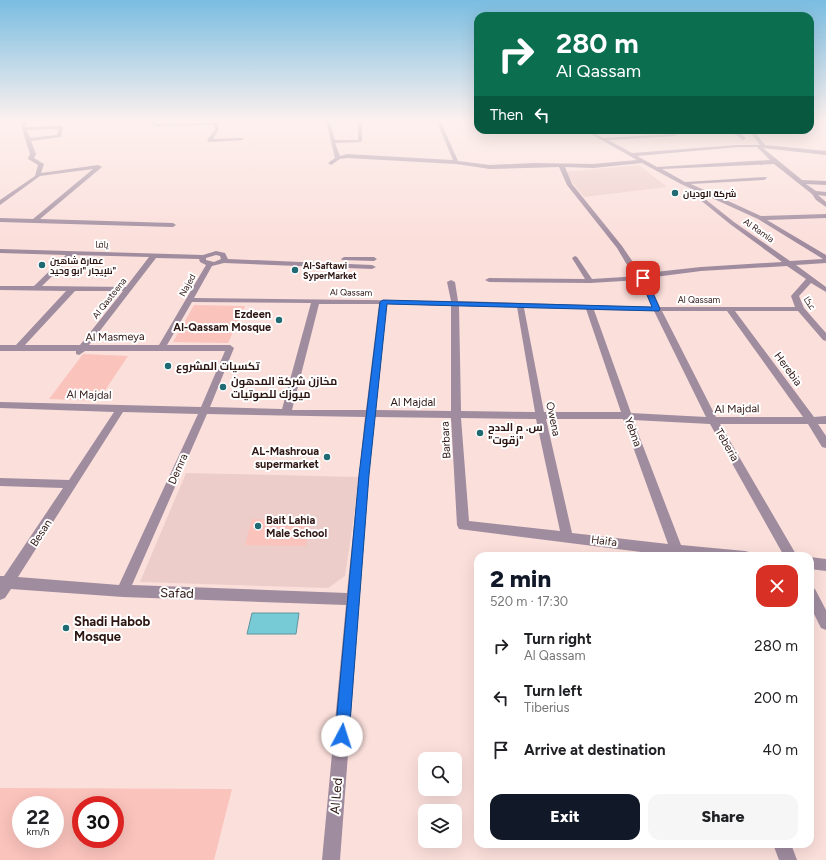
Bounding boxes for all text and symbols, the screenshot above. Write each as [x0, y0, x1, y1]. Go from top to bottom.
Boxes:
text: 280 m [556, 26, 639, 60]
icon: right [490, 28, 542, 80]
text: Al Qassam [556, 60, 641, 82]
icon: left [531, 104, 553, 126]
text: Then [490, 106, 523, 124]
marker: شركة الوديان [670, 188, 680, 198]
place label: شركة الوديان [683, 188, 736, 200]
street label: Al Ramla [742, 216, 777, 245]
street label: يافا [95, 238, 109, 250]
place label: عمارة شاهين للإيجار "ابو وحيد" [50, 255, 117, 277]
marker: عمارة شاهين للإيجار "ابو وحيد" [37, 260, 47, 270]
place label: Al-Saftawi SyperMarket [303, 260, 357, 281]
pin [626, 261, 660, 295]
marker: Al-Saftawi SyperMarket [290, 265, 300, 275]
icon: arrive [632, 267, 654, 289]
street label: Najed [176, 272, 198, 298]
street label: Al Qasteena [90, 275, 129, 321]
street label: Al Qassam [330, 286, 373, 298]
street label: Al Qassam [678, 294, 721, 305]
street label: عكا [802, 294, 818, 312]
place label: Ezdeen Al-Qassam Mosque [173, 308, 271, 334]
marker: Ezdeen Al-Qassam Mosque [274, 315, 284, 325]
street label: Al Masmeya [85, 330, 145, 344]
street label: Herebia [771, 350, 805, 388]
place label: تكسيات المشروع [176, 360, 260, 374]
marker: تكسيات المشروع [163, 361, 173, 371]
place label: مخازن شركة المدهون ميوزك للصوتيات [231, 375, 337, 402]
marker: مخازن شركة المدهون ميوزك للصوتيات [218, 382, 228, 392]
street label: Al Majdal [66, 388, 112, 402]
street label: Al Majdal [391, 396, 435, 409]
street label: Owena [543, 401, 563, 437]
street label: Al Majdal [714, 402, 760, 416]
street label: Yebna [622, 416, 644, 448]
street label: Barbara [439, 421, 453, 459]
place label: س. م الددح "زقوت" [488, 421, 543, 448]
street label: Teberia [712, 426, 742, 464]
marker: س. م الددح "زقوت" [475, 428, 485, 438]
place label: AL-Mashroua supermarket [251, 445, 320, 471]
street label: Demra [166, 452, 190, 486]
marker: AL-Mashroua supermarket [322, 452, 332, 462]
place label: Bait Lahia Male School [266, 514, 327, 540]
street label: Besan [27, 517, 55, 549]
marker: Bait Lahia Male School [253, 521, 263, 531]
street label: Haifa [590, 533, 618, 549]
text: 2 min [490, 564, 551, 593]
button: close [756, 565, 798, 607]
street label: Safad [160, 585, 194, 601]
text: 520 m · 17:30 [490, 594, 568, 609]
place label: Shadi Habob Mosque [74, 614, 150, 644]
marker: Shadi Habob Mosque [61, 623, 71, 633]
text: Turn right [524, 630, 592, 648]
icon: right [490, 635, 512, 657]
text: 280 m [754, 637, 798, 655]
text: Al Qassam [524, 648, 585, 663]
text: Turn left [524, 682, 582, 700]
icon: left [490, 687, 512, 709]
text: 200 m [754, 689, 798, 707]
text: Tiberius [524, 700, 570, 715]
position arrow [321, 715, 363, 757]
icon: arrive [490, 739, 512, 761]
text: Arrive at destination [524, 741, 665, 759]
text: 40 m [763, 741, 798, 759]
map controls [418, 752, 462, 848]
button: search [418, 752, 462, 796]
street label: Al Led [327, 777, 345, 815]
button: Exit [490, 794, 640, 840]
button: Share [648, 794, 798, 840]
speed limit sign: 30 [72, 796, 124, 848]
button: layers [418, 804, 462, 848]
text: 22 [26, 805, 50, 829]
text: km/h [27, 825, 49, 838]

